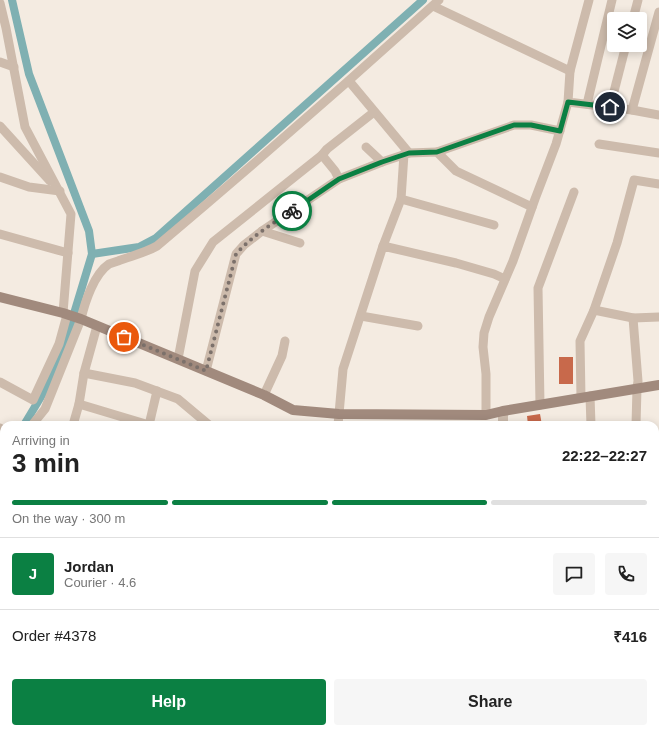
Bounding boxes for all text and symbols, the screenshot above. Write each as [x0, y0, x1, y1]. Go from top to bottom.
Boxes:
map controls [607, 12, 647, 52]
button: layers [607, 12, 647, 52]
pin [593, 90, 627, 124]
icon: home [599, 96, 621, 118]
courier [272, 191, 312, 231]
icon: bike [281, 200, 303, 222]
pin [107, 320, 141, 354]
icon: bag [113, 326, 135, 348]
text: Arriving in [12, 433, 70, 448]
text: 22:22–22:27 [562, 447, 647, 464]
text: 3 min [12, 448, 80, 478]
text: On the way · 300 m [12, 511, 125, 526]
button: chat [553, 553, 595, 595]
button: phone [605, 553, 647, 595]
text: Jordan [64, 558, 114, 575]
text: J [29, 565, 37, 582]
text: Courier · 4.6 [64, 575, 136, 590]
text: Order #4378 [12, 627, 96, 644]
text: ₹416 [613, 628, 647, 645]
button: Help [12, 679, 326, 725]
button: Share [334, 679, 647, 725]

